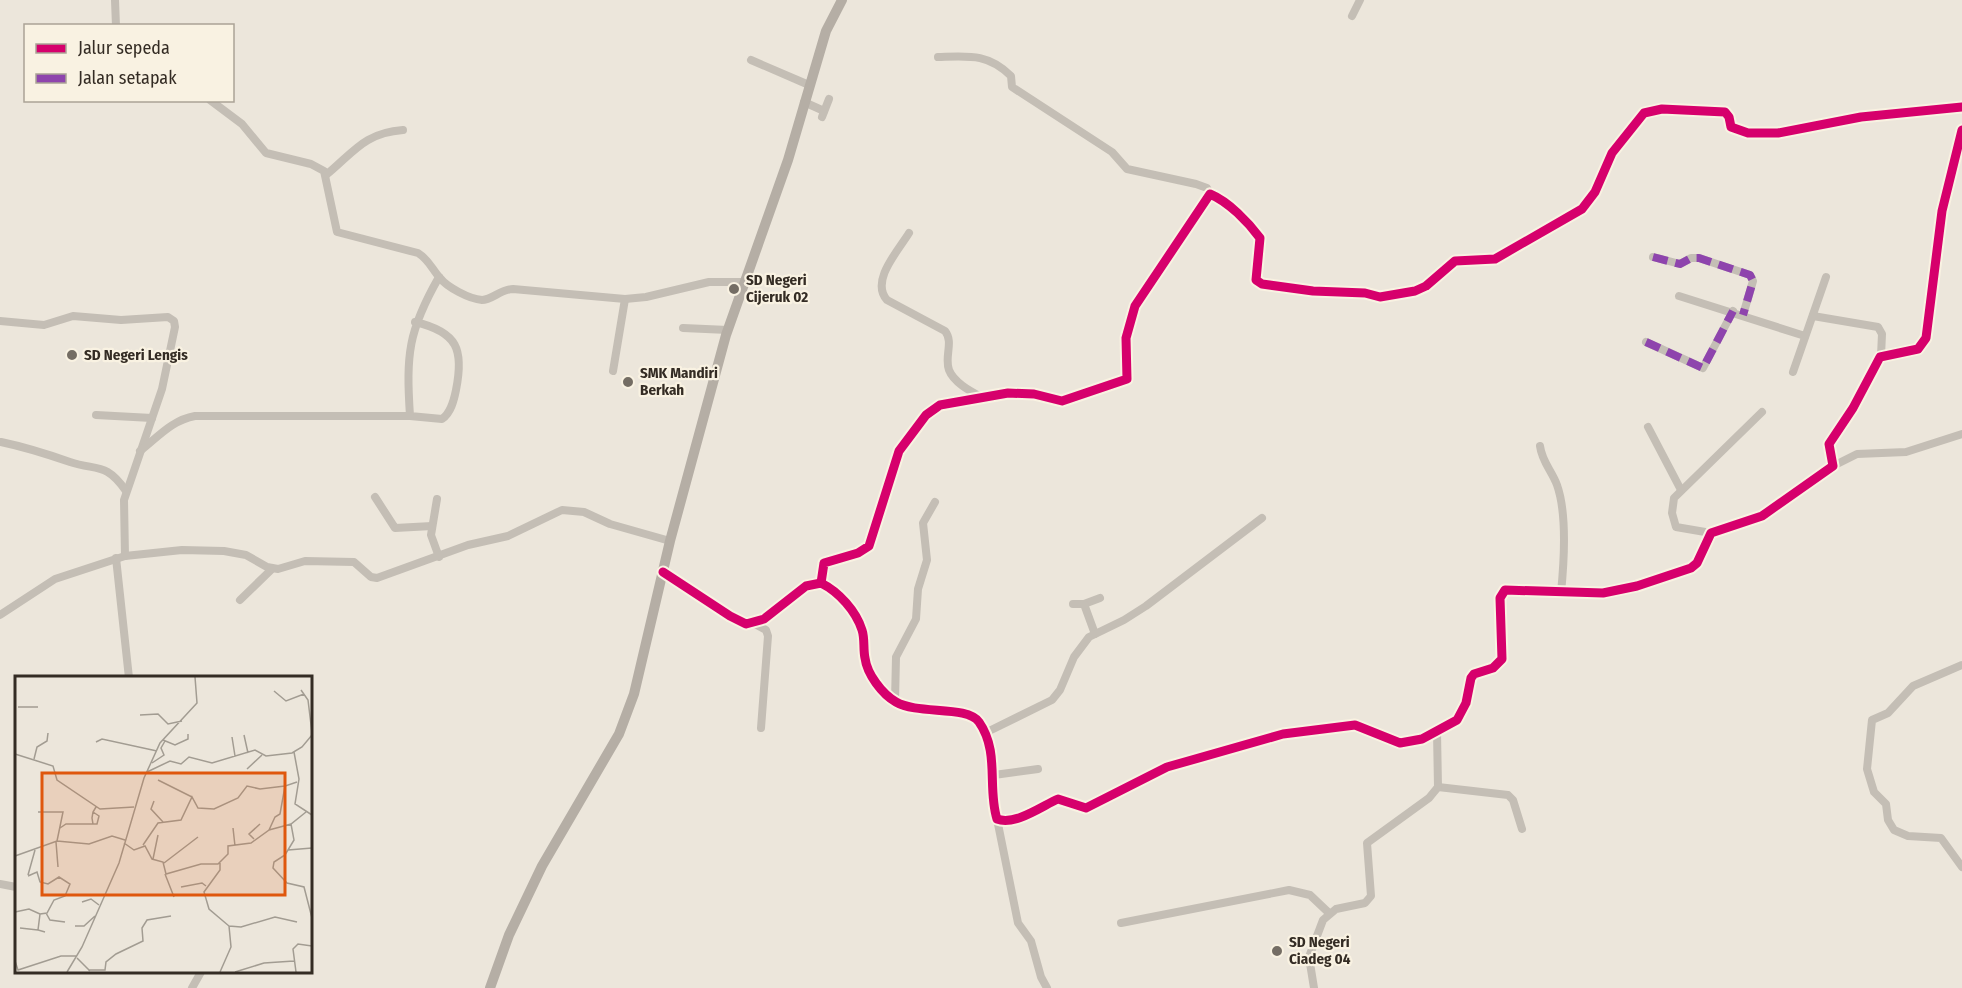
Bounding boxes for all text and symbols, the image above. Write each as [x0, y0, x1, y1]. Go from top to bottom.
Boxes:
legend [24, 24, 234, 102]
text: Jalur sepeda [78, 37, 170, 59]
text: Jalan setapak [78, 67, 177, 89]
place label: SD Negeri Cijeruk 02 [746, 271, 808, 306]
marker: SD Negeri Cijeruk 02 [727, 282, 741, 296]
place label: SD Negeri Lengis [84, 346, 188, 364]
marker: SD Negeri Lengis [65, 348, 79, 362]
place label: SMK Mandiri Berkah [640, 364, 718, 399]
marker: SMK Mandiri Berkah [621, 375, 635, 389]
inset map [15, 676, 312, 973]
place label: SD Negeri Ciadeg 04 [1289, 933, 1351, 968]
marker: SD Negeri Ciadeg 04 [1270, 944, 1284, 958]

